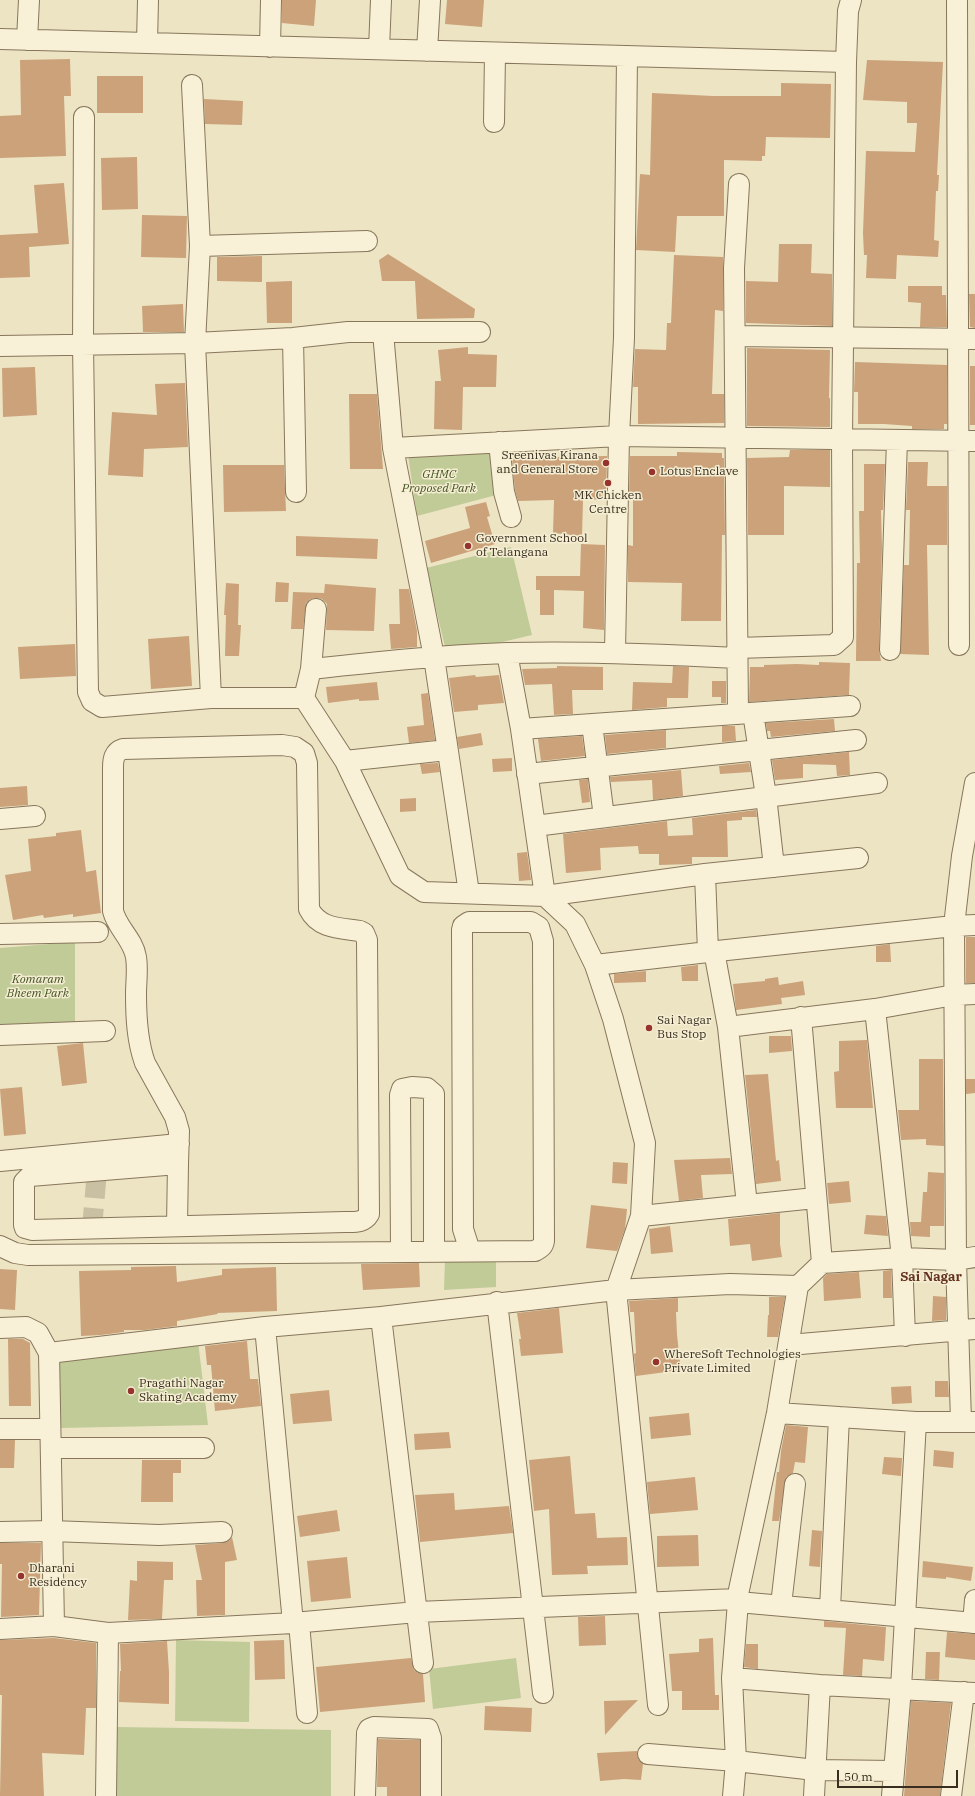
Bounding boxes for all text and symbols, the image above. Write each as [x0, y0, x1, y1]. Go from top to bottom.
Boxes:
place label: Sreenivas Kirana and General Store [496, 449, 598, 477]
marker: Sreenivas Kirana and General Store [601, 458, 611, 468]
place label: Lotus Enclave [660, 465, 738, 479]
marker: Lotus Enclave [647, 467, 657, 477]
park label: GHMC Proposed Park [402, 468, 476, 496]
marker: MK Chicken Centre [603, 478, 613, 488]
place label: MK Chicken Centre [574, 489, 642, 517]
place label: Government School of Telangana [476, 532, 588, 560]
marker: Government School of Telangana [463, 541, 473, 551]
park label: Komaram Bheem Park [7, 973, 69, 1001]
place label: Sai Nagar Bus Stop [657, 1014, 711, 1042]
marker: Sai Nagar Bus Stop [644, 1023, 654, 1033]
district label: Sai Nagar [900, 1269, 962, 1285]
place label: WhereSoft Technologies Private Limited [664, 1348, 801, 1376]
marker: WhereSoft Technologies Private Limited [651, 1357, 661, 1367]
place label: Pragathi Nagar Skating Academy [139, 1377, 237, 1405]
marker: Pragathi Nagar Skating Academy [126, 1386, 136, 1396]
place label: Dharani Residency [29, 1562, 87, 1590]
marker: Dharani Residency [16, 1571, 26, 1581]
scale bar [839, 1762, 960, 1788]
text: 50 m [844, 1769, 873, 1784]

